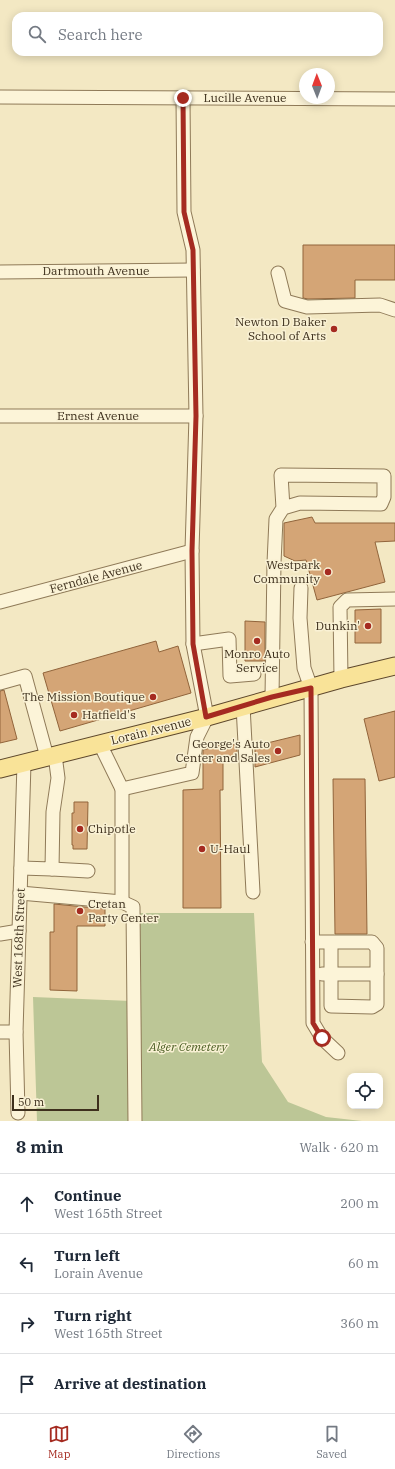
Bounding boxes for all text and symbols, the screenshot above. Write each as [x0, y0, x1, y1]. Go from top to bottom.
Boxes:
search box [12, 12, 383, 56]
icon: search [26, 23, 48, 45]
text: Search here [58, 25, 143, 44]
north arrow [299, 68, 335, 104]
route end [174, 89, 192, 107]
street label: Lucille Avenue [203, 90, 287, 105]
street label: Dartmouth Avenue [42, 263, 150, 278]
place label: Newton D Baker School of Arts [235, 314, 327, 343]
marker: Newton D Baker School of Arts [329, 324, 339, 334]
street label: Ernest Avenue [57, 408, 139, 423]
street label: Ferndale Avenue [48, 557, 144, 596]
place label: Westpark Community [253, 557, 321, 586]
marker: Westpark Community [323, 567, 333, 577]
place label: Dunkin' [316, 618, 360, 633]
marker: Dunkin' [363, 621, 373, 631]
marker: Monro Auto Service [252, 636, 262, 646]
place label: Monro Auto Service [224, 646, 290, 675]
place label: The Mission Boutique [22, 689, 145, 704]
marker: The Mission Boutique [148, 692, 158, 702]
place label: Hatfield's [82, 707, 136, 722]
marker: Hatfield's [69, 710, 79, 720]
street label: Lorain Avenue [109, 713, 193, 748]
place label: George's Auto Center and Sales [176, 736, 270, 765]
marker: George's Auto Center and Sales [273, 746, 283, 756]
place label: Chipotle [88, 821, 136, 836]
marker: Chipotle [75, 824, 85, 834]
place label: U-Haul [210, 841, 251, 856]
marker: U-Haul [197, 844, 207, 854]
street label: West 168th Street [9, 888, 28, 988]
place label: Cretan Party Center [88, 896, 159, 925]
marker: Cretan Party Center [75, 906, 85, 916]
route start [313, 1029, 331, 1047]
park label: Alger Cemetery [148, 1039, 228, 1054]
map controls [347, 1073, 383, 1109]
button: locate [347, 1073, 383, 1109]
scale bar [12, 1093, 99, 1112]
text: 50 m [18, 1095, 44, 1109]
text: 8 min [16, 1136, 64, 1158]
text: Walk · 620 m [300, 1139, 379, 1156]
text: Continue [54, 1186, 121, 1205]
icon: ahead [16, 1193, 38, 1215]
text: 200 m [340, 1195, 379, 1212]
text: West 165th Street [54, 1205, 162, 1222]
text: Turn left [54, 1246, 120, 1265]
icon: left [16, 1253, 38, 1275]
text: 60 m [348, 1255, 379, 1272]
text: Lorain Avenue [54, 1265, 143, 1282]
text: Turn right [54, 1306, 132, 1325]
icon: right [16, 1313, 38, 1335]
text: 360 m [340, 1315, 379, 1332]
text: West 165th Street [54, 1325, 162, 1342]
icon: arrive [16, 1373, 38, 1395]
text: Arrive at destination [54, 1374, 206, 1393]
tab: Map [48, 1423, 70, 1461]
tab: Directions [166, 1423, 220, 1461]
tab: Saved [316, 1423, 347, 1461]

